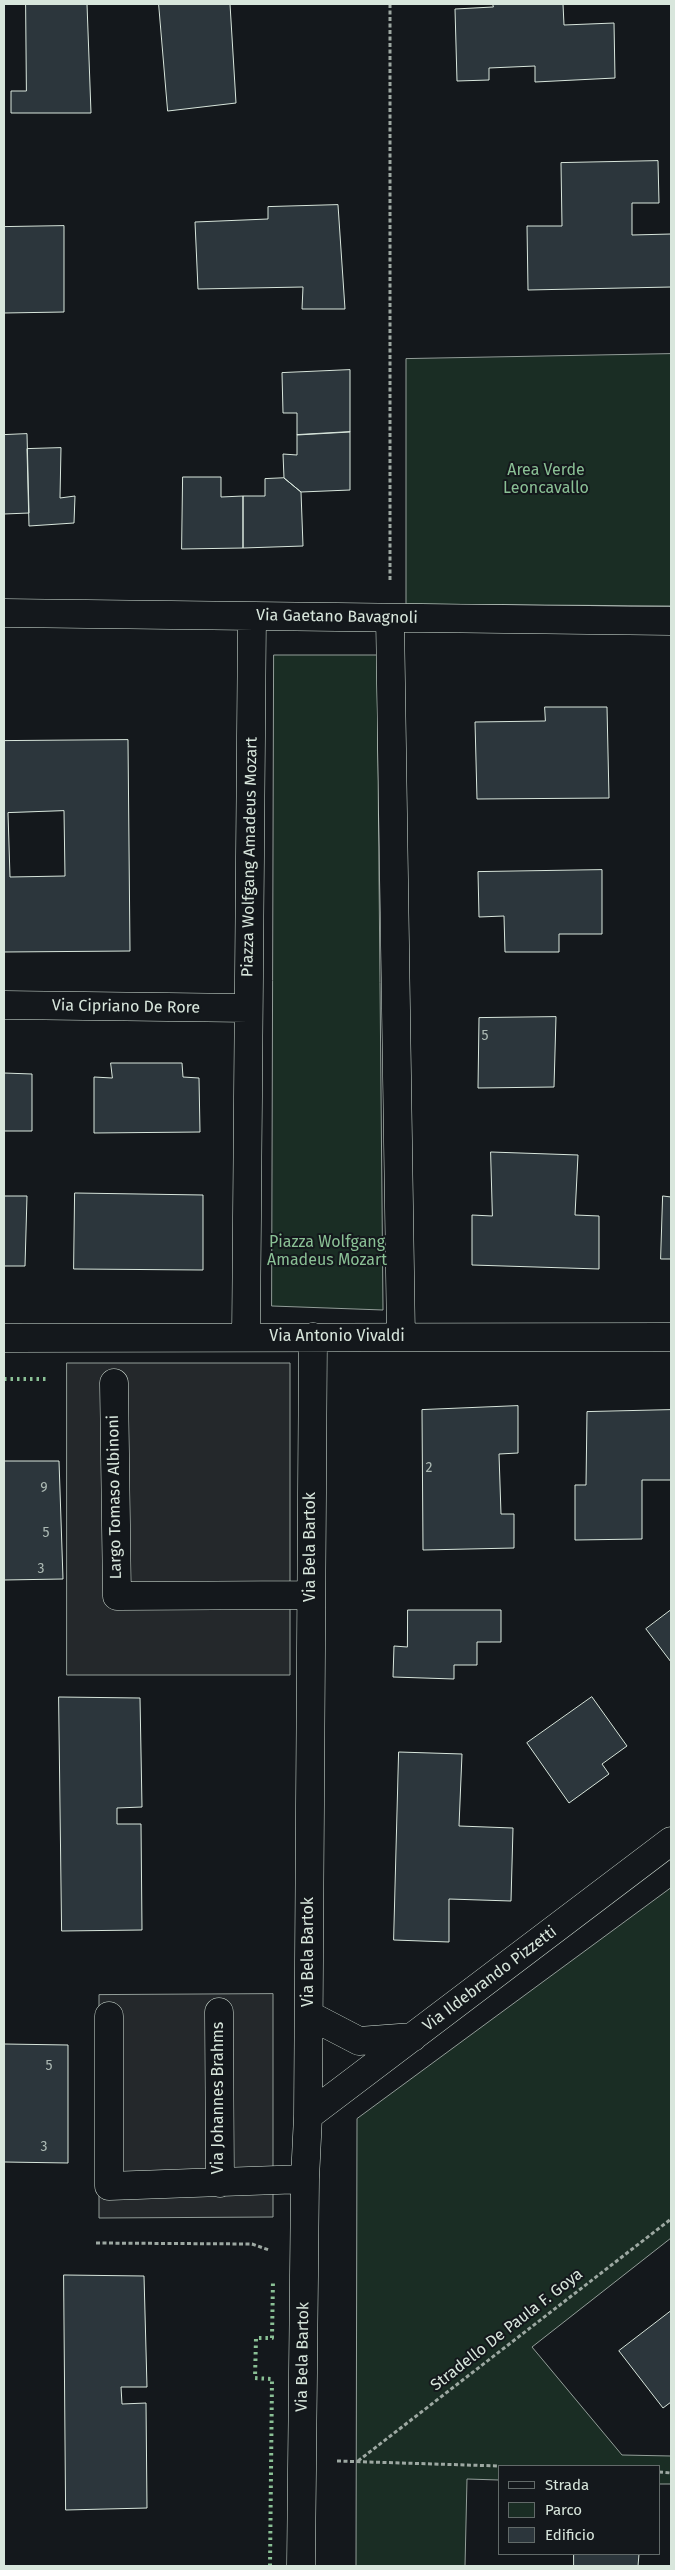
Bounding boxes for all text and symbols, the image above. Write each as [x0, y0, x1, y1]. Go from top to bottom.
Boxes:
park label: Area Verde Leoncavallo [503, 461, 589, 499]
street label: Via Gaetano Bavagnoli [256, 606, 418, 628]
street label: Piazza Wolfgang Amadeus Mozart [238, 737, 262, 977]
street label: Via Cipriano De Rore [52, 996, 200, 1018]
house number: 5 [481, 1028, 489, 1044]
park label: Piazza Wolfgang Amadeus Mozart [267, 1233, 387, 1271]
street label: Via Antonio Vivaldi [269, 1327, 405, 1347]
street label: Largo Tomaso Albinoni [104, 1415, 126, 1579]
house number: 2 [426, 1460, 432, 1476]
house number: 9 [40, 1480, 48, 1496]
street label: Via Bela Bartok [301, 1492, 321, 1602]
house number: 5 [42, 1525, 50, 1541]
house number: 3 [38, 1561, 44, 1577]
street label: Via Bela Bartok [299, 1897, 319, 2007]
street label: Via Ildebrando Pizzetti [419, 1922, 561, 2036]
street label: Via Johannes Brahms [209, 2022, 229, 2174]
house number: 5 [45, 2058, 53, 2074]
house number: 3 [41, 2139, 47, 2155]
street label: Stradello De Paula F. Goya [427, 2265, 587, 2395]
street label: Via Bela Bartok [292, 2302, 314, 2412]
legend [498, 2465, 660, 2555]
text: Strada [545, 2476, 589, 2494]
text: Parco [545, 2501, 582, 2519]
text: Edificio [545, 2526, 595, 2544]

